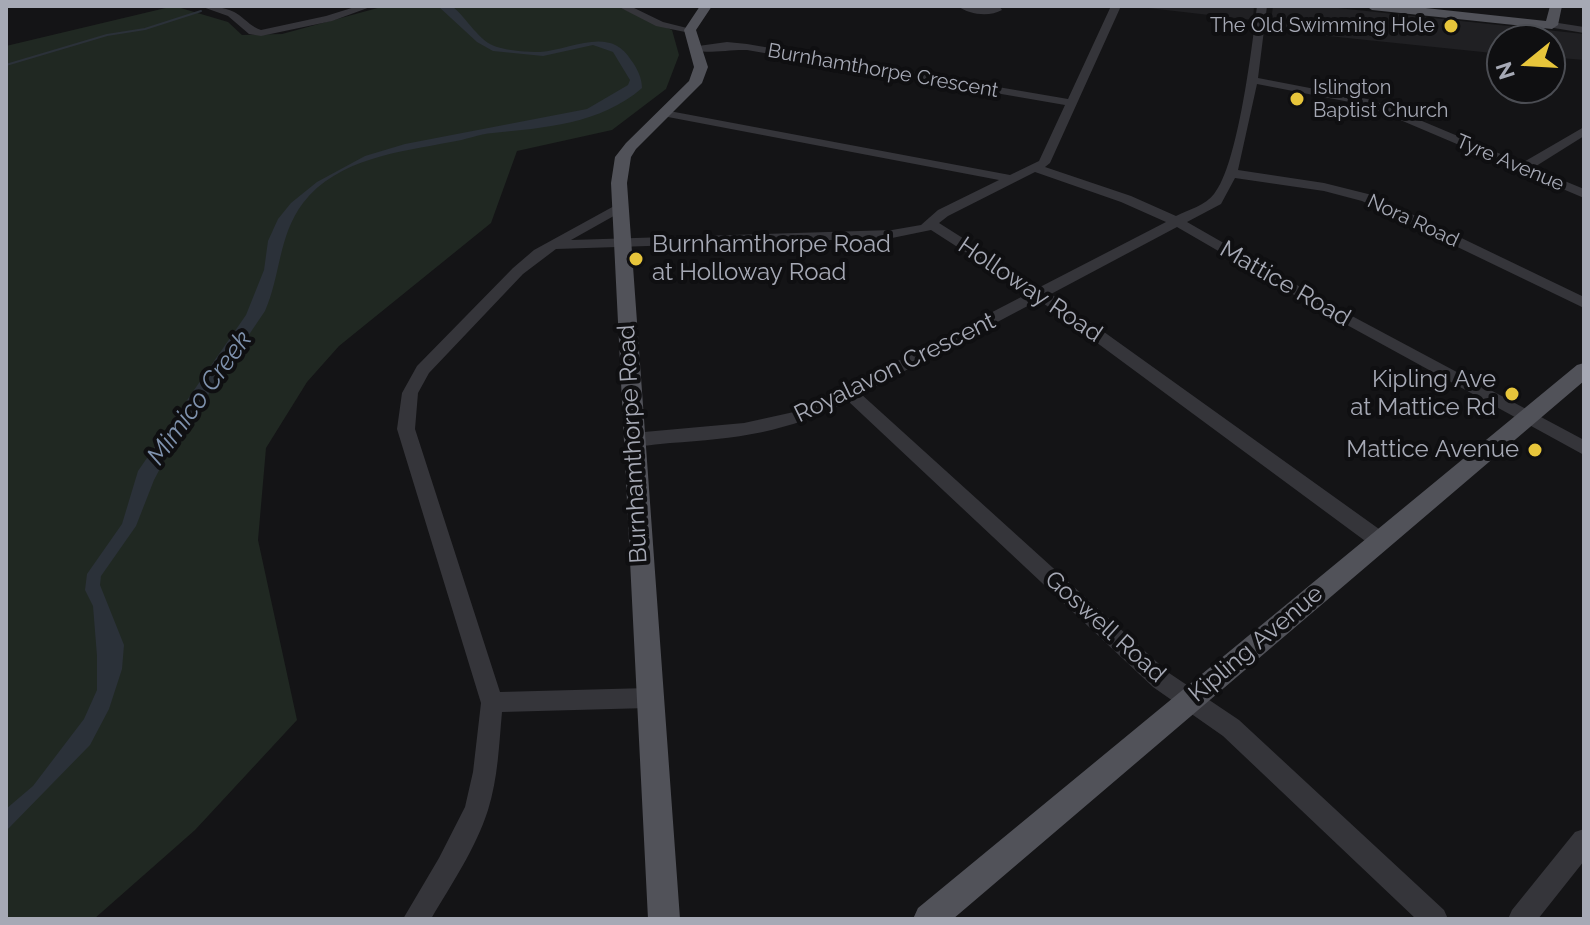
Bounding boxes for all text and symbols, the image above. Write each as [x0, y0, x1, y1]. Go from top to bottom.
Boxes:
place label: The Old Swimming Hole [1210, 14, 1435, 38]
marker: The Old Swimming Hole [1442, 17, 1460, 35]
north arrow [1486, 24, 1566, 104]
street label: Burnhamthorpe Crescent [766, 39, 1000, 103]
text: N [1490, 59, 1520, 83]
place label: Islington Baptist Church [1313, 76, 1449, 123]
marker: Islington Baptist Church [1288, 90, 1306, 108]
street label: Tyre Avenue [1452, 129, 1568, 197]
street label: Nora Road [1363, 189, 1463, 253]
place label: Burnhamthorpe Road at Holloway Road [652, 231, 891, 287]
street label: Holloway Road [953, 231, 1107, 349]
street label: Mattice Road [1215, 235, 1355, 333]
marker: Burnhamthorpe Road at Holloway Road [627, 250, 645, 268]
street label: Royalavon Crescent [790, 307, 1000, 429]
street label: Burnhamthorpe Road [612, 324, 654, 564]
water label: Mimico Creek [141, 325, 259, 471]
place label: Kipling Ave at Mattice Rd [1350, 366, 1496, 422]
marker: Kipling Ave at Mattice Rd [1503, 385, 1521, 403]
place label: Mattice Avenue [1346, 436, 1519, 464]
marker: Mattice Avenue [1526, 441, 1544, 459]
street label: Goswell Road [1039, 565, 1171, 689]
street label: Kipling Avenue [1183, 579, 1329, 709]

